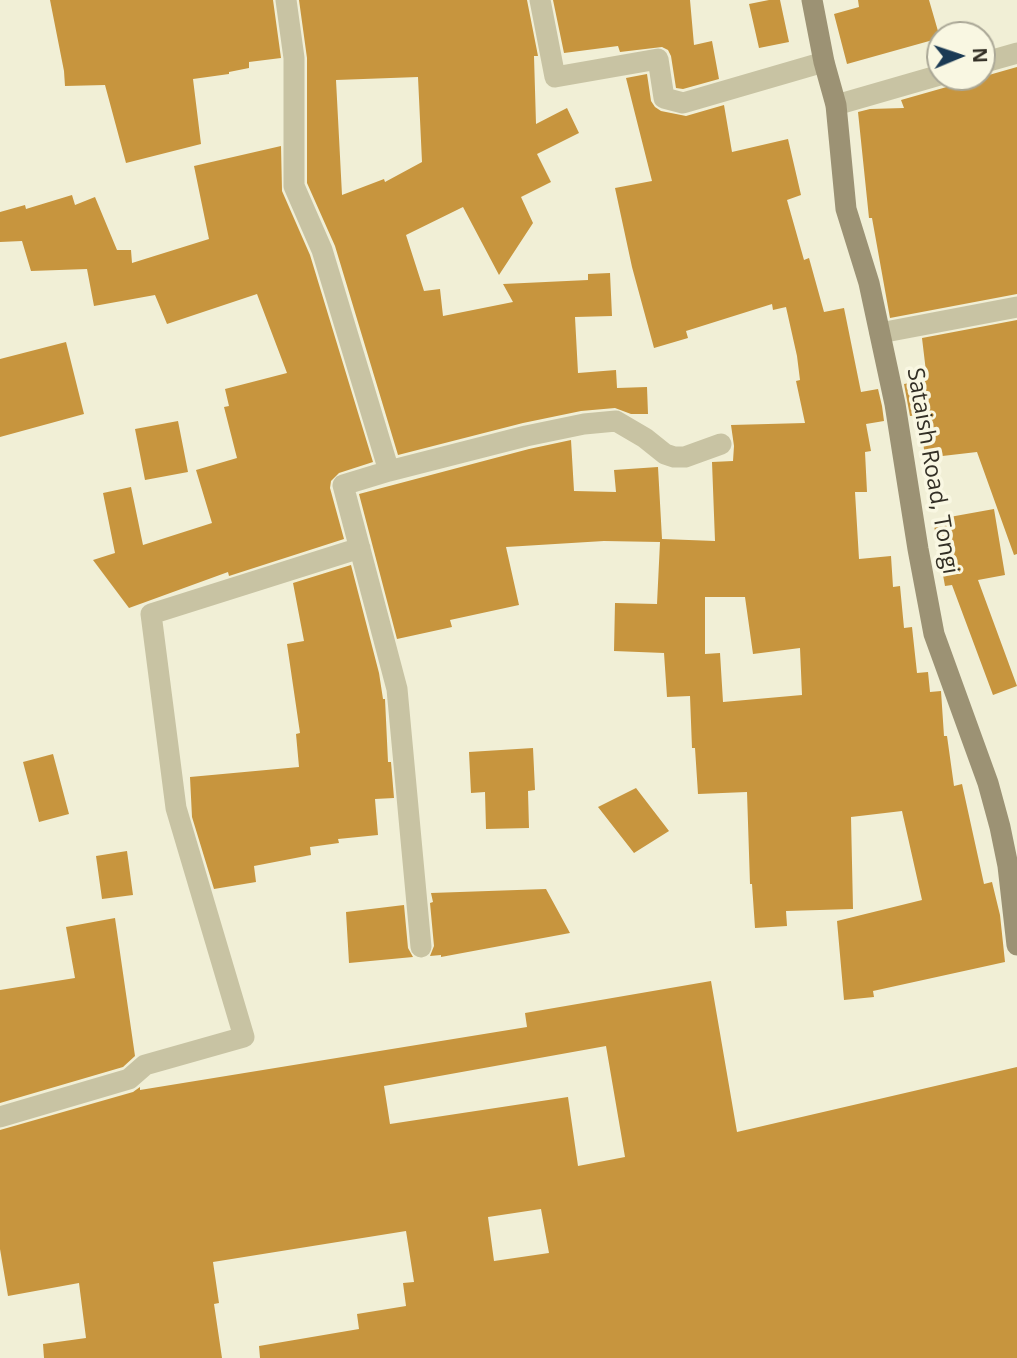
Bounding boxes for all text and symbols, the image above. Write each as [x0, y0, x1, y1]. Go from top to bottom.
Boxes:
north arrow [926, 21, 996, 91]
text: N [967, 47, 993, 64]
street label: Sataish Road, Tongi [900, 366, 964, 576]

